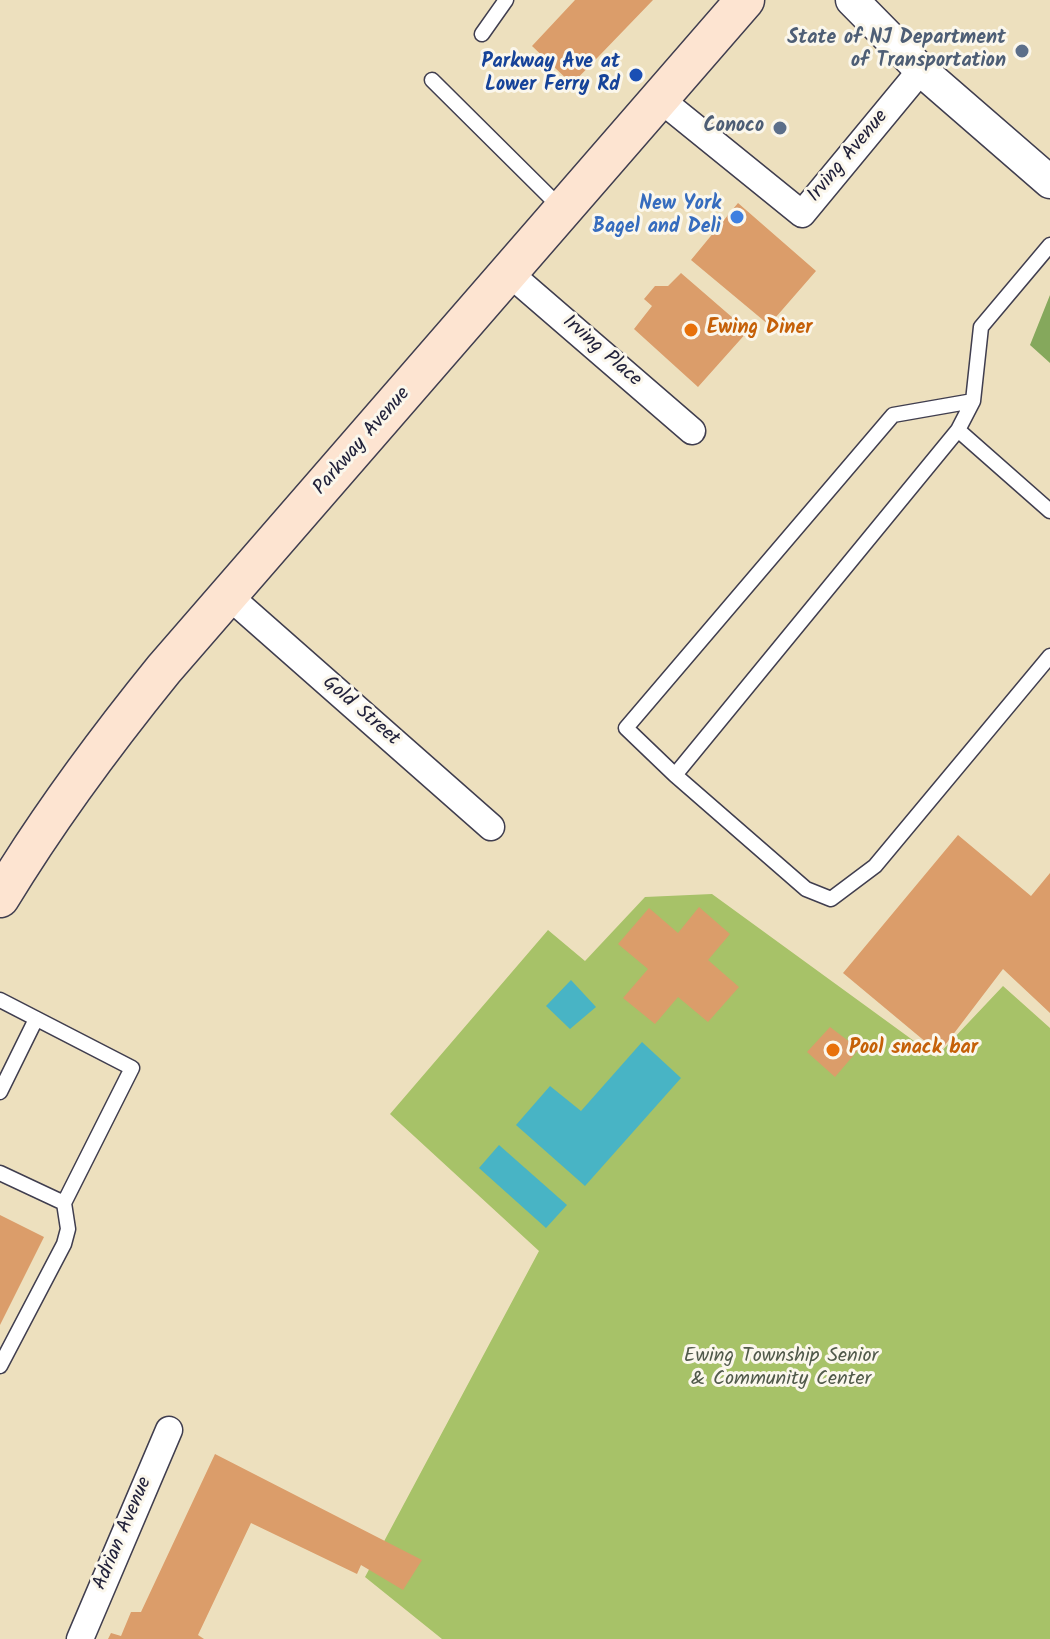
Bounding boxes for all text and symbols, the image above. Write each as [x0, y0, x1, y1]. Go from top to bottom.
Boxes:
place label: State of NJ Department of Transportation [787, 28, 1006, 75]
marker: State of NJ Department of Transportation [1013, 42, 1031, 60]
place label: Parkway Ave at Lower Ferry Rd [482, 52, 620, 99]
marker: Parkway Ave at Lower Ferry Rd [627, 66, 645, 84]
street label: Irving Avenue [803, 106, 895, 208]
place label: Conoco [703, 116, 764, 140]
marker: Conoco [771, 119, 789, 137]
place label: New York Bagel and Deli [593, 194, 721, 241]
marker: New York Bagel and Deli [728, 208, 746, 226]
street label: Irving Place [556, 311, 646, 393]
place label: Ewing Diner [707, 318, 812, 342]
marker: Ewing Diner [682, 321, 700, 339]
street label: Parkway Avenue [310, 383, 416, 501]
street label: Gold Street [316, 672, 404, 752]
place label: Pool snack bar [849, 1038, 978, 1062]
marker: Pool snack bar [824, 1041, 842, 1059]
park label: Ewing Township Senior & Community Center [684, 1346, 878, 1393]
street label: Adrian Avenue [89, 1474, 159, 1594]

